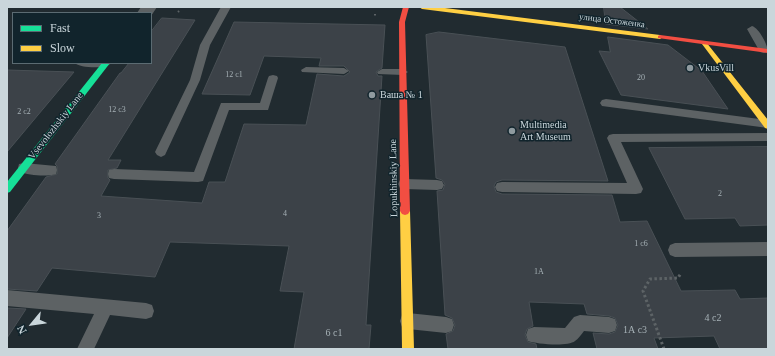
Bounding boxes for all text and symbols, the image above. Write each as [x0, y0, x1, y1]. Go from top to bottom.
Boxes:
legend [12, 12, 152, 64]
street label: улица Остоженка [578, 12, 646, 30]
text: Fast [50, 21, 70, 35]
text: Slow [50, 41, 75, 55]
place label: VkusVill [698, 62, 734, 74]
marker: VkusVill [685, 63, 695, 73]
house number: 12 с1 [225, 70, 243, 80]
house number: 20 [637, 73, 645, 83]
place label: Ваша № 1 [380, 89, 423, 101]
street label: Vsevolozhskiy Lane [26, 90, 86, 162]
marker: Ваша № 1 [367, 90, 377, 100]
house number: 12 с3 [108, 105, 126, 115]
house number: 2 с2 [17, 107, 31, 117]
place label: Multimedia Art Museum [520, 119, 571, 142]
marker: Multimedia Art Museum [507, 126, 517, 136]
street label: Lopukhinskiy Lane [387, 139, 401, 217]
house number: 2 [718, 189, 722, 199]
house number: 4 [283, 209, 287, 219]
house number: 3 [97, 211, 101, 221]
house number: 1 с6 [634, 239, 648, 249]
house number: 1А [534, 267, 544, 277]
north arrow [12, 304, 52, 344]
house number: 4 с2 [705, 312, 721, 324]
text: N [14, 323, 29, 336]
house number: 1А с3 [623, 324, 647, 336]
house number: 6 с1 [326, 327, 342, 339]

